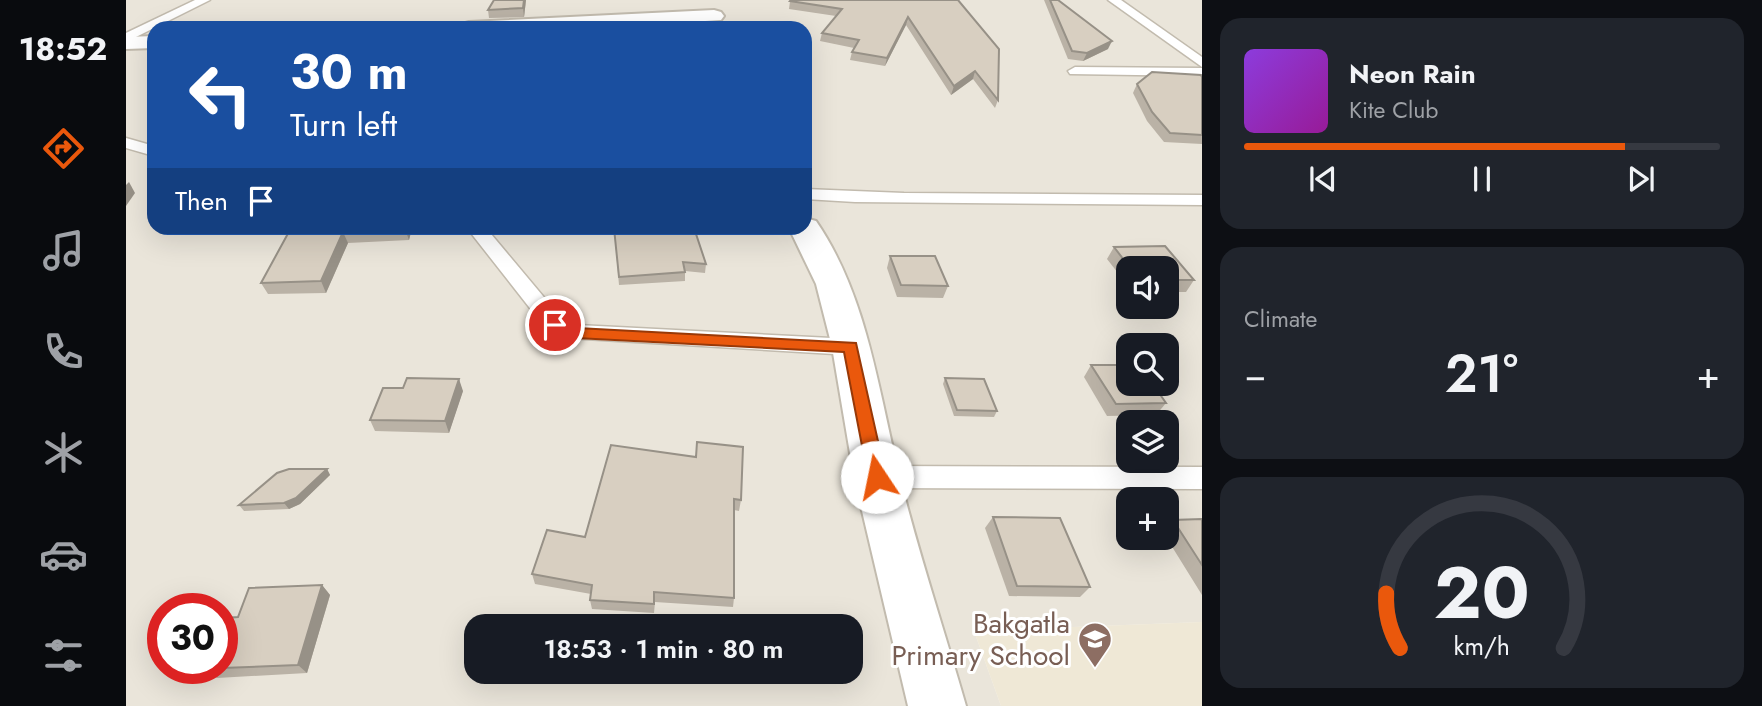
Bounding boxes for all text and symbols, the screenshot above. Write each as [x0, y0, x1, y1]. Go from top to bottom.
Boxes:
text: 18:52 [19, 26, 107, 72]
text: 30 m [290, 37, 408, 107]
icon: left [175, 49, 266, 140]
text: Neon Rain [1349, 55, 1476, 93]
text: Kite Club [1349, 93, 1438, 127]
text: Turn left [290, 102, 397, 148]
icon: directions [39, 124, 88, 173]
icon: previous [1304, 160, 1342, 198]
icon: pause [1463, 160, 1501, 198]
icon: next [1622, 160, 1660, 198]
text: Then [175, 182, 228, 220]
icon: arrive [242, 182, 280, 220]
icon: music [39, 226, 88, 275]
map controls [1116, 256, 1179, 550]
button: sound [1116, 256, 1179, 319]
pin [525, 295, 585, 355]
text: Climate [1244, 302, 1317, 336]
icon: arrive [536, 306, 574, 344]
icon: phone [39, 327, 88, 376]
button: search [1116, 333, 1179, 396]
text: 21° [1445, 336, 1518, 412]
text: − [1244, 347, 1266, 402]
text: + [1697, 347, 1720, 402]
button: layers [1116, 410, 1179, 473]
icon: climate [39, 428, 88, 477]
position arrow [840, 440, 914, 514]
button: + [1116, 487, 1179, 550]
icon: car [39, 530, 88, 579]
text: 20 [1434, 541, 1530, 646]
speed limit sign: 30 [147, 593, 238, 684]
place label: Bakgatla Primary School [891, 603, 1070, 676]
school or university icon: Bakgatla Primary School [1076, 620, 1114, 669]
text: km/h [1454, 628, 1510, 664]
text: 18:53 · 1 min · 80 m [543, 630, 784, 668]
icon: filters [39, 631, 88, 680]

